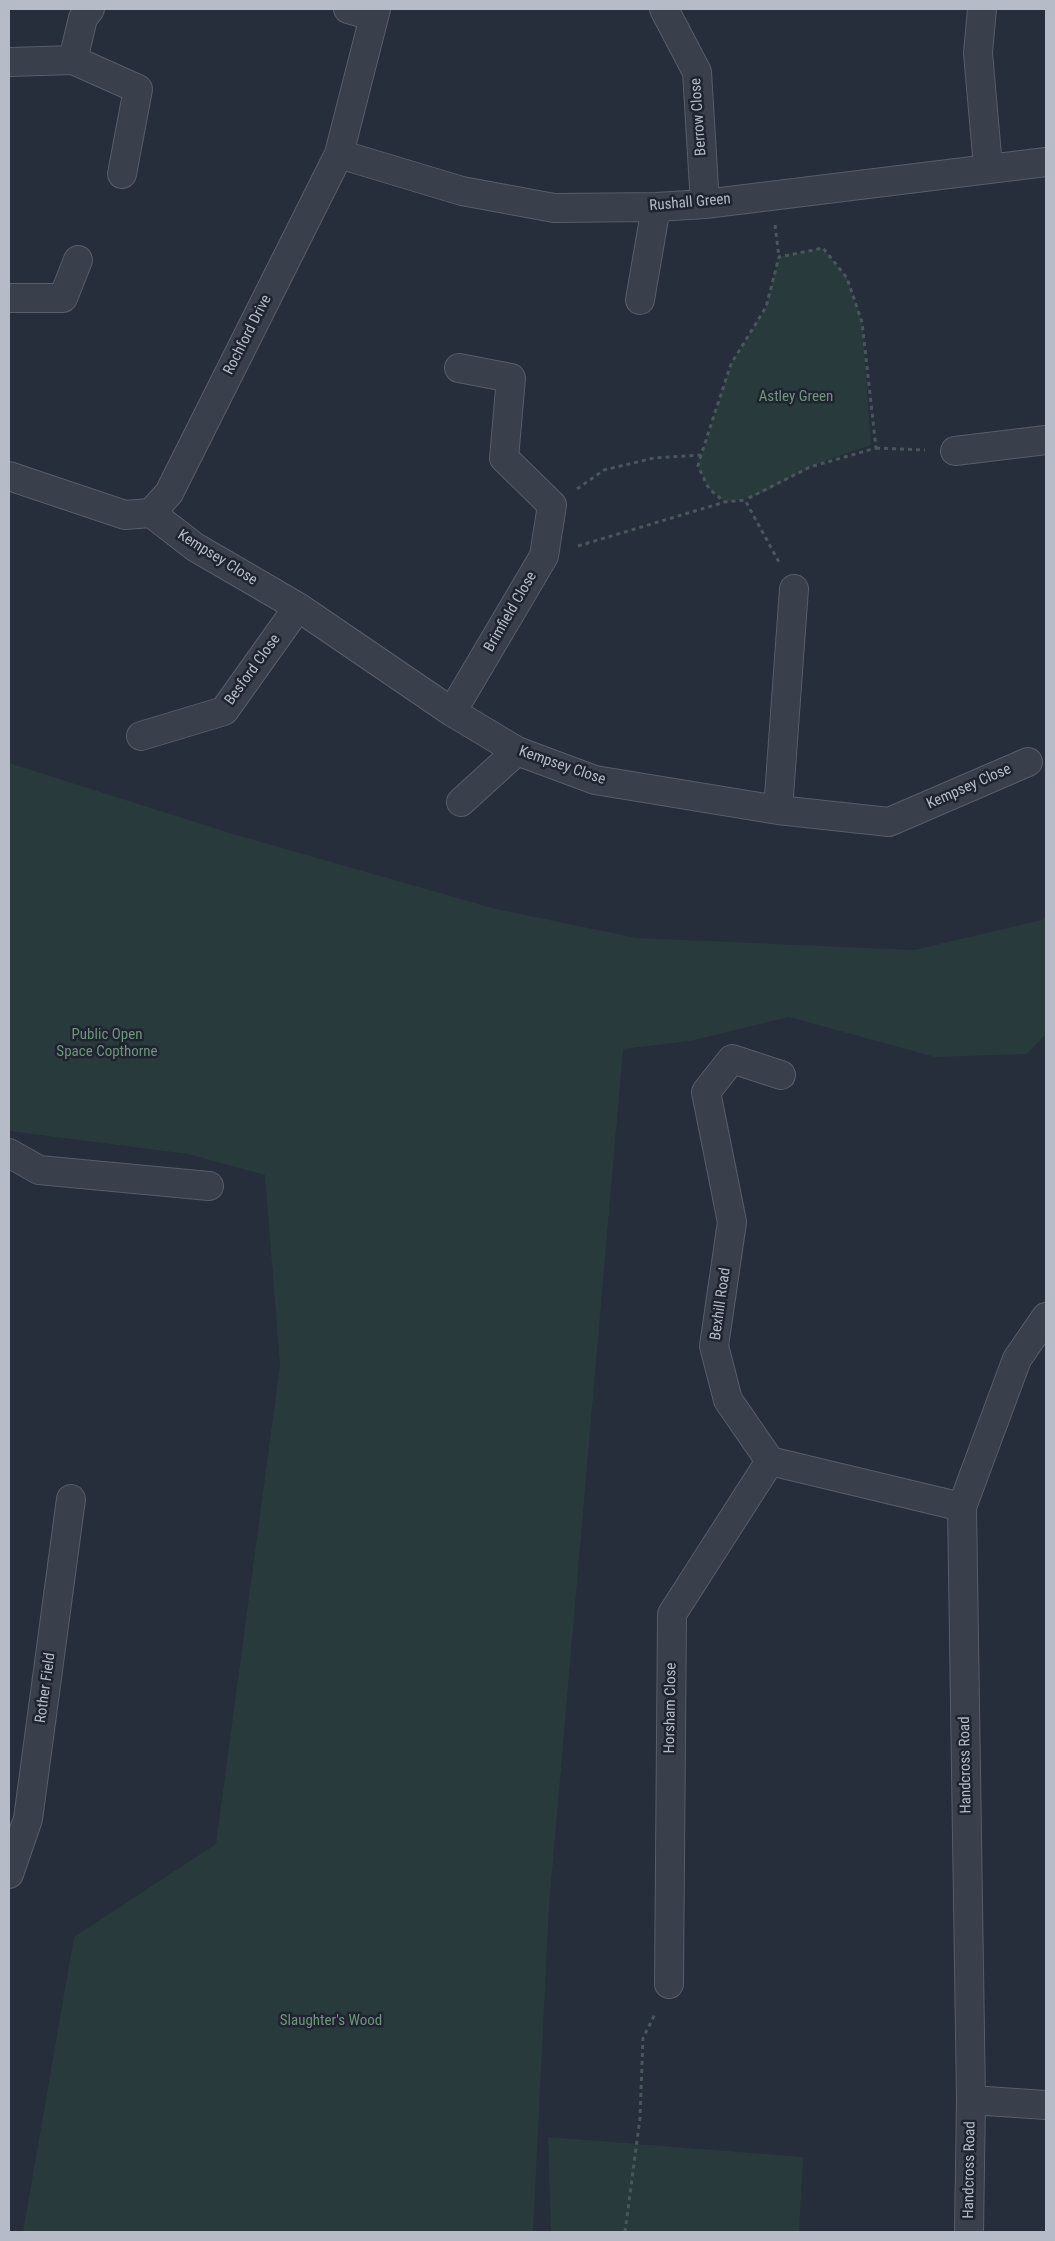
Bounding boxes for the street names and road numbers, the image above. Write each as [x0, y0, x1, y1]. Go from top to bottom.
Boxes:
street label: Berrow Close [687, 77, 711, 157]
street label: Rushall Green [649, 190, 731, 216]
street label: Rochford Drive [220, 292, 276, 378]
street label: Kempsey Close [174, 526, 260, 590]
street label: Brimfield Close [481, 569, 541, 655]
street label: Besford Close [221, 631, 285, 709]
street label: Kempsey Close [516, 743, 608, 789]
street label: Kempsey Close [924, 760, 1014, 814]
street label: Bexhill Road [707, 1267, 735, 1341]
street label: Rother Field [32, 1652, 60, 1724]
street label: Horsham Close [661, 1662, 681, 1754]
street label: Handcross Road [956, 1716, 976, 1814]
street label: Handcross Road [960, 2121, 980, 2219]

